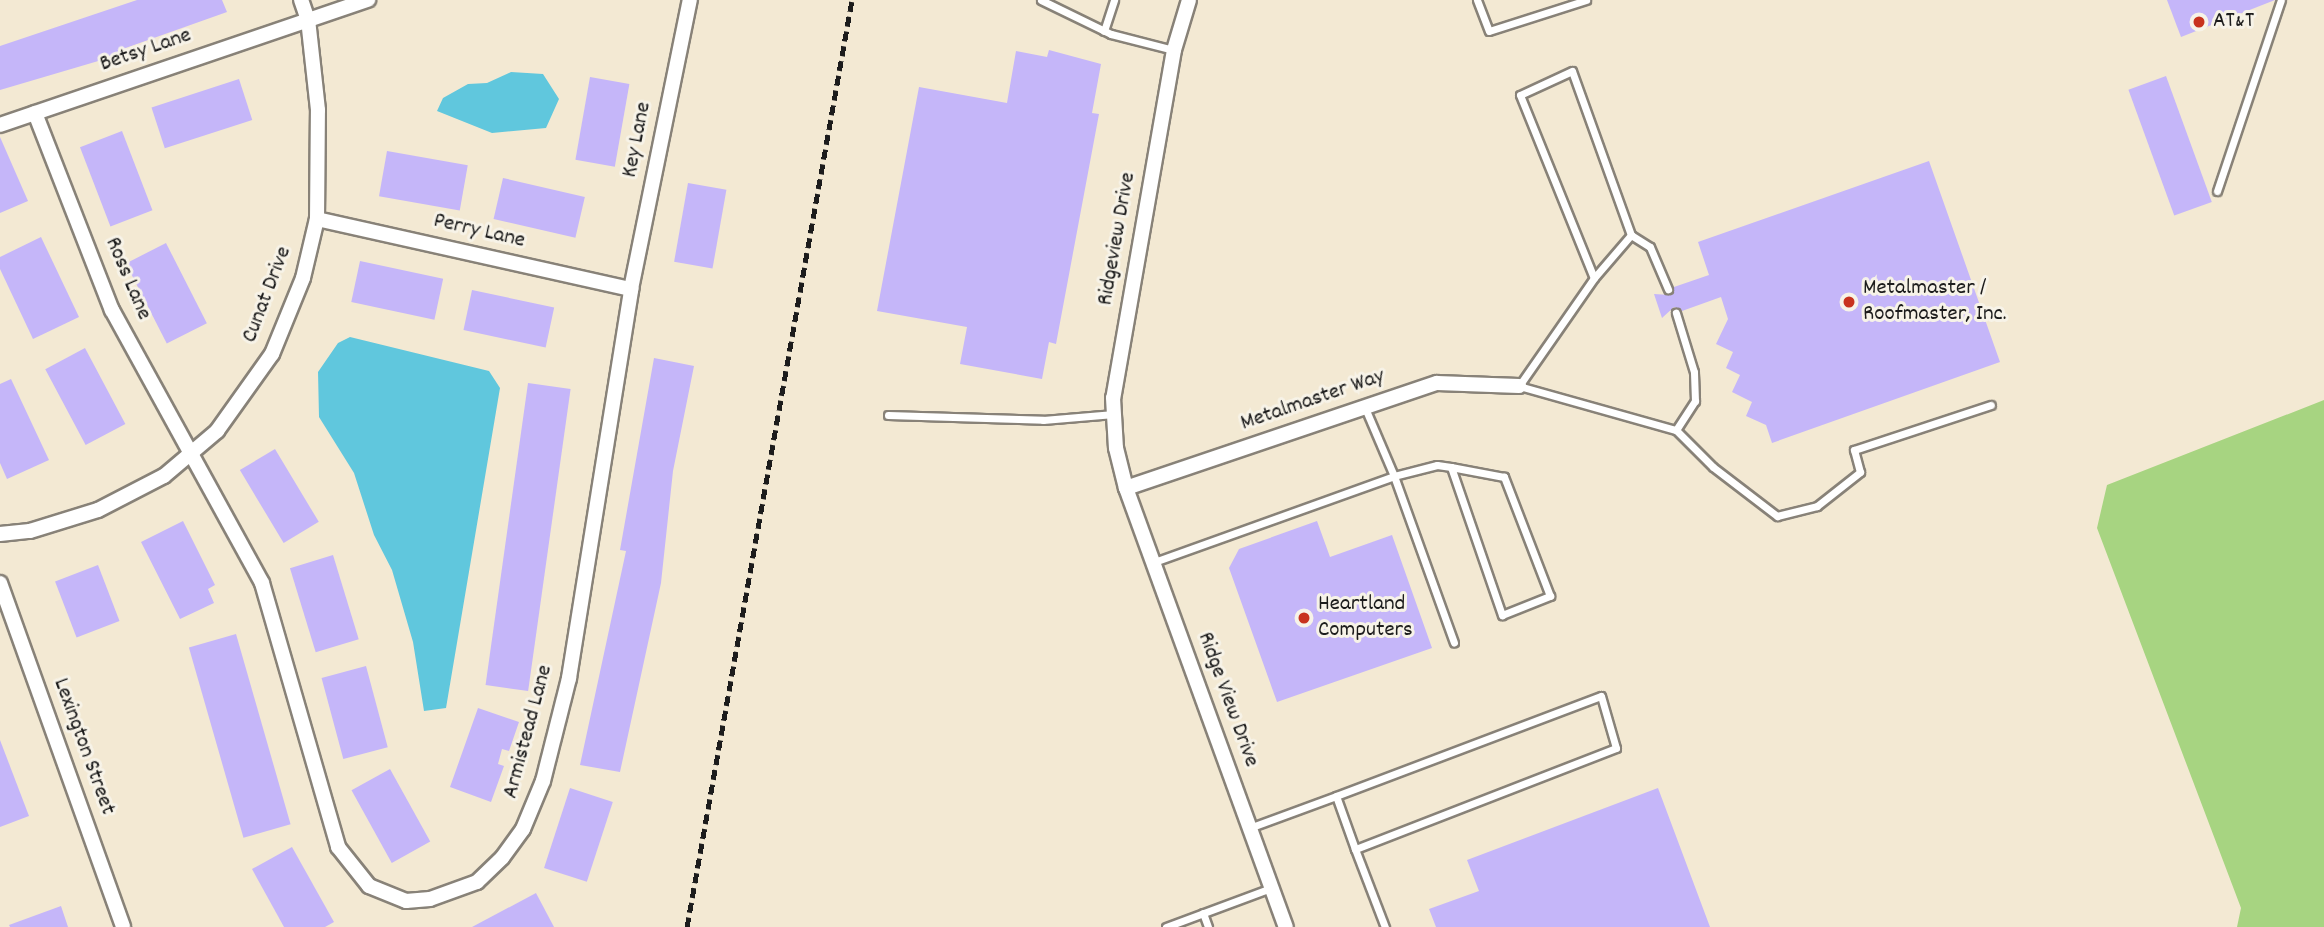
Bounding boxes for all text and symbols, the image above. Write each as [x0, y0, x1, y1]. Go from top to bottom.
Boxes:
place label: AT&T [2213, 8, 2254, 36]
marker: AT&T [2191, 14, 2207, 30]
street label: Betsy Lane [97, 23, 195, 79]
street label: Key Lane [617, 100, 659, 180]
street label: Ridgeview Drive [1093, 170, 1143, 308]
street label: Perry Lane [431, 208, 527, 256]
street label: Ross Lane [97, 234, 157, 324]
street label: Cunat Drive [237, 243, 299, 347]
place label: Metalmaster / Roofmaster, Inc. [1863, 275, 2007, 329]
marker: Metalmaster / Roofmaster, Inc. [1841, 294, 1857, 310]
street label: Metalmaster Way [1237, 363, 1389, 439]
place label: Heartland Computers [1318, 591, 1413, 645]
marker: Heartland Computers [1296, 610, 1312, 626]
street label: Ridge View Drive [1190, 629, 1264, 771]
street label: Armistead Lane [498, 662, 560, 802]
street label: Lexington Street [45, 675, 121, 819]

